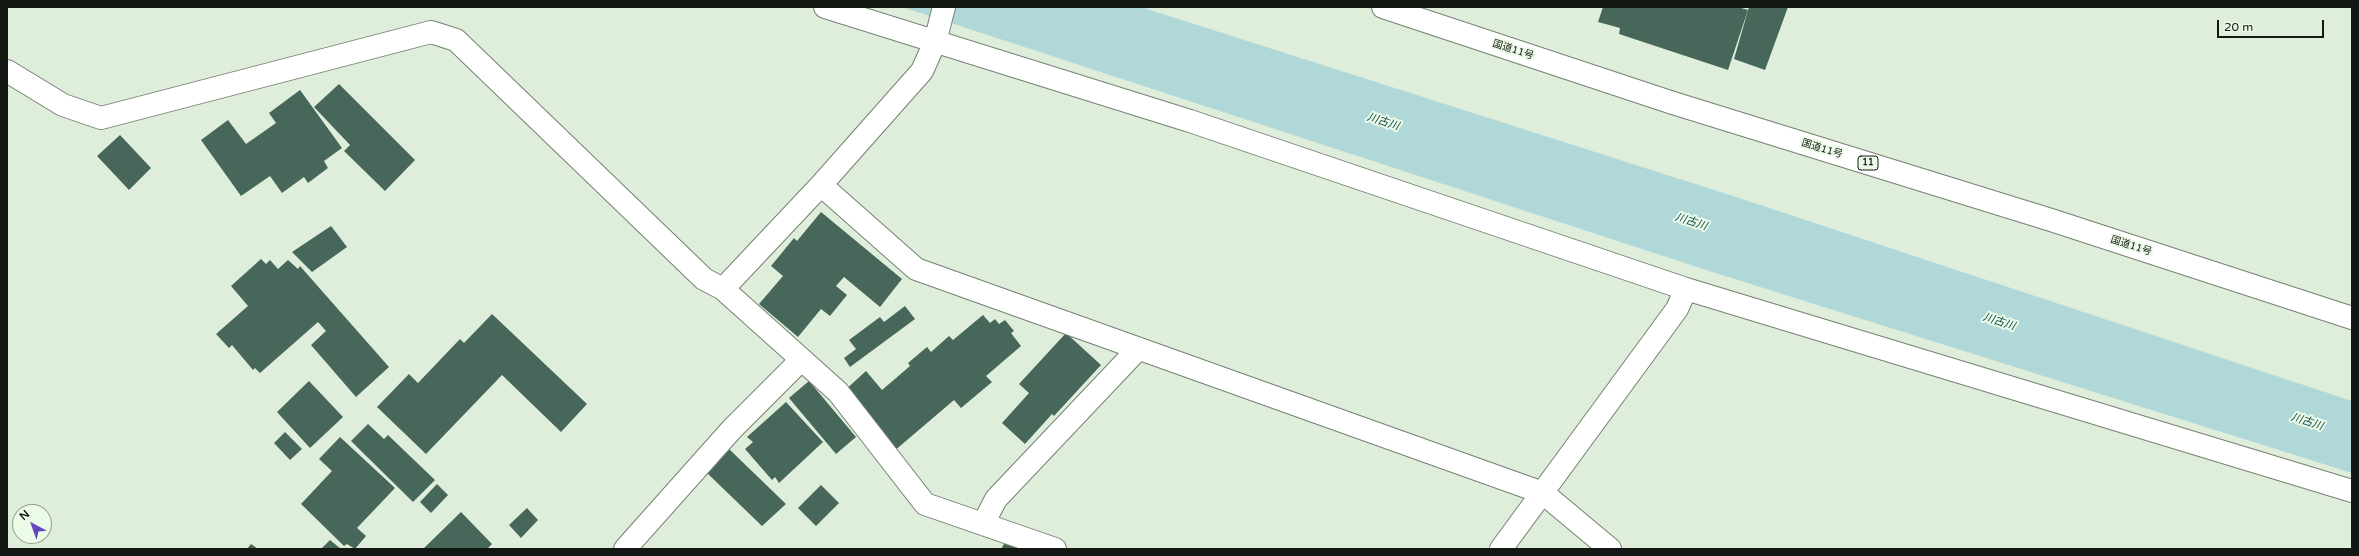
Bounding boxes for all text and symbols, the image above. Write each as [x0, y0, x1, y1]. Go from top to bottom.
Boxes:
scale bar [2219, 12, 2326, 38]
text: 20 m [2224, 20, 2253, 34]
street label: 国道11号 [1491, 38, 1535, 62]
water label: 川古川 [1365, 111, 1401, 133]
street label: 国道11号 [1800, 137, 1844, 161]
road number: 11 [1858, 156, 1878, 170]
water label: 川古川 [1673, 211, 1709, 233]
street label: 国道11号 [2109, 234, 2153, 258]
water label: 川古川 [1981, 311, 2017, 333]
water label: 川古川 [2289, 411, 2325, 433]
north arrow [12, 504, 52, 544]
text: N [17, 508, 32, 523]

